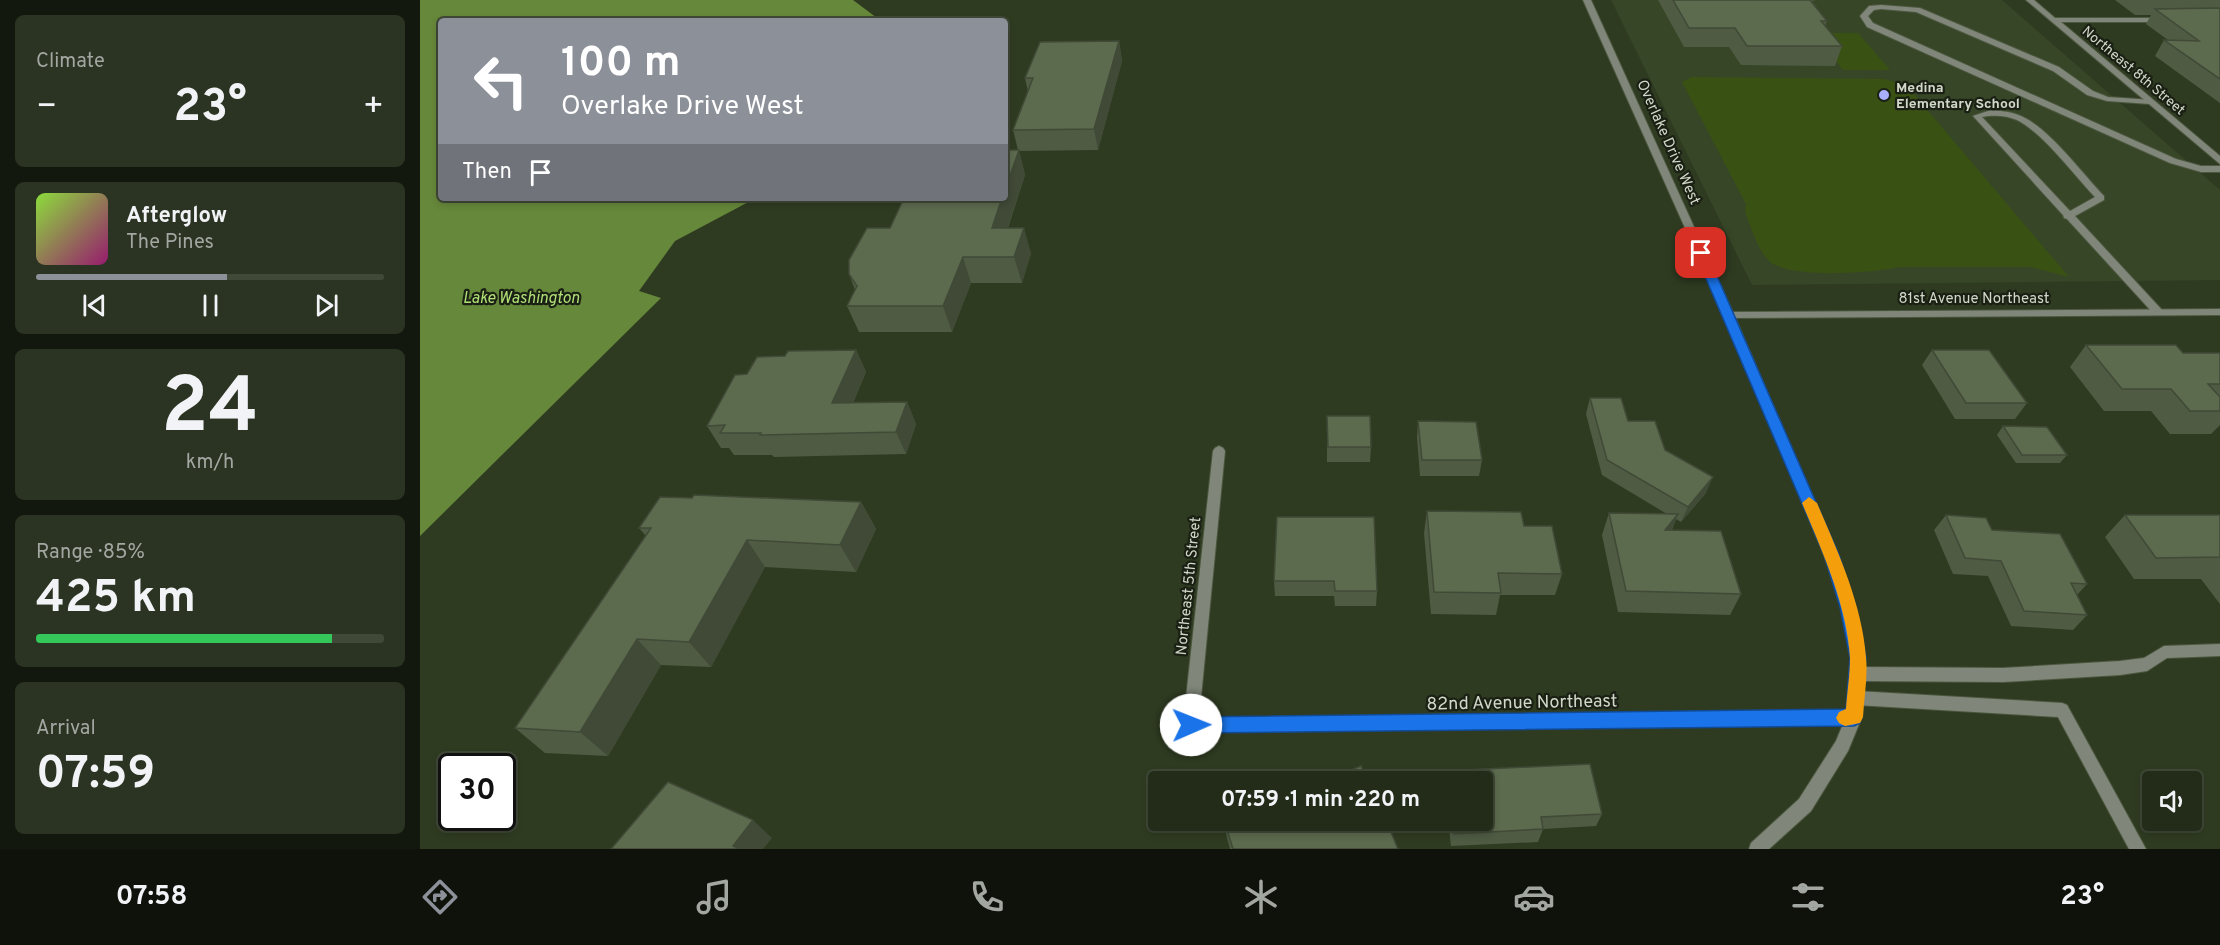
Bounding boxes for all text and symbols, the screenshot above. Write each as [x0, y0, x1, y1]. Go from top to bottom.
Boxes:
street label: Northeast 8th Street [2078, 23, 2188, 119]
text: 100 m [561, 38, 680, 91]
icon: left [462, 42, 540, 120]
text: Climate [36, 49, 105, 75]
street label: Overlake Drive West [1632, 77, 1704, 208]
text: 23° [173, 80, 247, 137]
place label: Medina Elementary School [1896, 80, 2020, 113]
text: − [36, 87, 57, 129]
text: + [363, 87, 384, 129]
marker: Medina Elementary School [1877, 88, 1891, 102]
text: Overlake Drive West [561, 90, 804, 124]
icon: arrive [524, 156, 557, 189]
text: Then [462, 159, 512, 186]
text: Afterglow [126, 203, 227, 230]
pin [1675, 227, 1726, 278]
text: The Pines [126, 230, 214, 256]
icon: arrive [1684, 236, 1717, 269]
icon: previous [78, 289, 111, 322]
icon: pause [194, 289, 227, 322]
icon: next [310, 289, 343, 322]
water label: Lake Washington [463, 289, 580, 309]
street label: 81st Avenue Northeast [1898, 290, 2050, 309]
text: 24 [161, 361, 259, 460]
text: km/h [186, 450, 234, 476]
street label: Northeast 5th Street [1173, 516, 1206, 656]
text: Range · 85% [36, 540, 145, 566]
text: 425 km [36, 571, 196, 628]
street label: 82nd Avenue Northeast [1426, 690, 1618, 717]
position arrow [1159, 693, 1223, 757]
text: Arrival [36, 716, 96, 742]
text: 07:59 [36, 747, 155, 804]
speed limit sign: 30 [438, 753, 516, 831]
map controls [2142, 771, 2202, 831]
button: sound [2142, 771, 2202, 831]
text: 07:59 · 1 min · 220 m [1221, 787, 1420, 814]
icon: directions [419, 876, 461, 918]
icon: music [693, 876, 735, 918]
icon: phone [966, 876, 1008, 918]
icon: climate [1240, 876, 1282, 918]
icon: car [1513, 876, 1555, 918]
icon: filters [1787, 876, 1829, 918]
text: 07:58 [116, 880, 188, 914]
text: 23° [2060, 880, 2104, 914]

